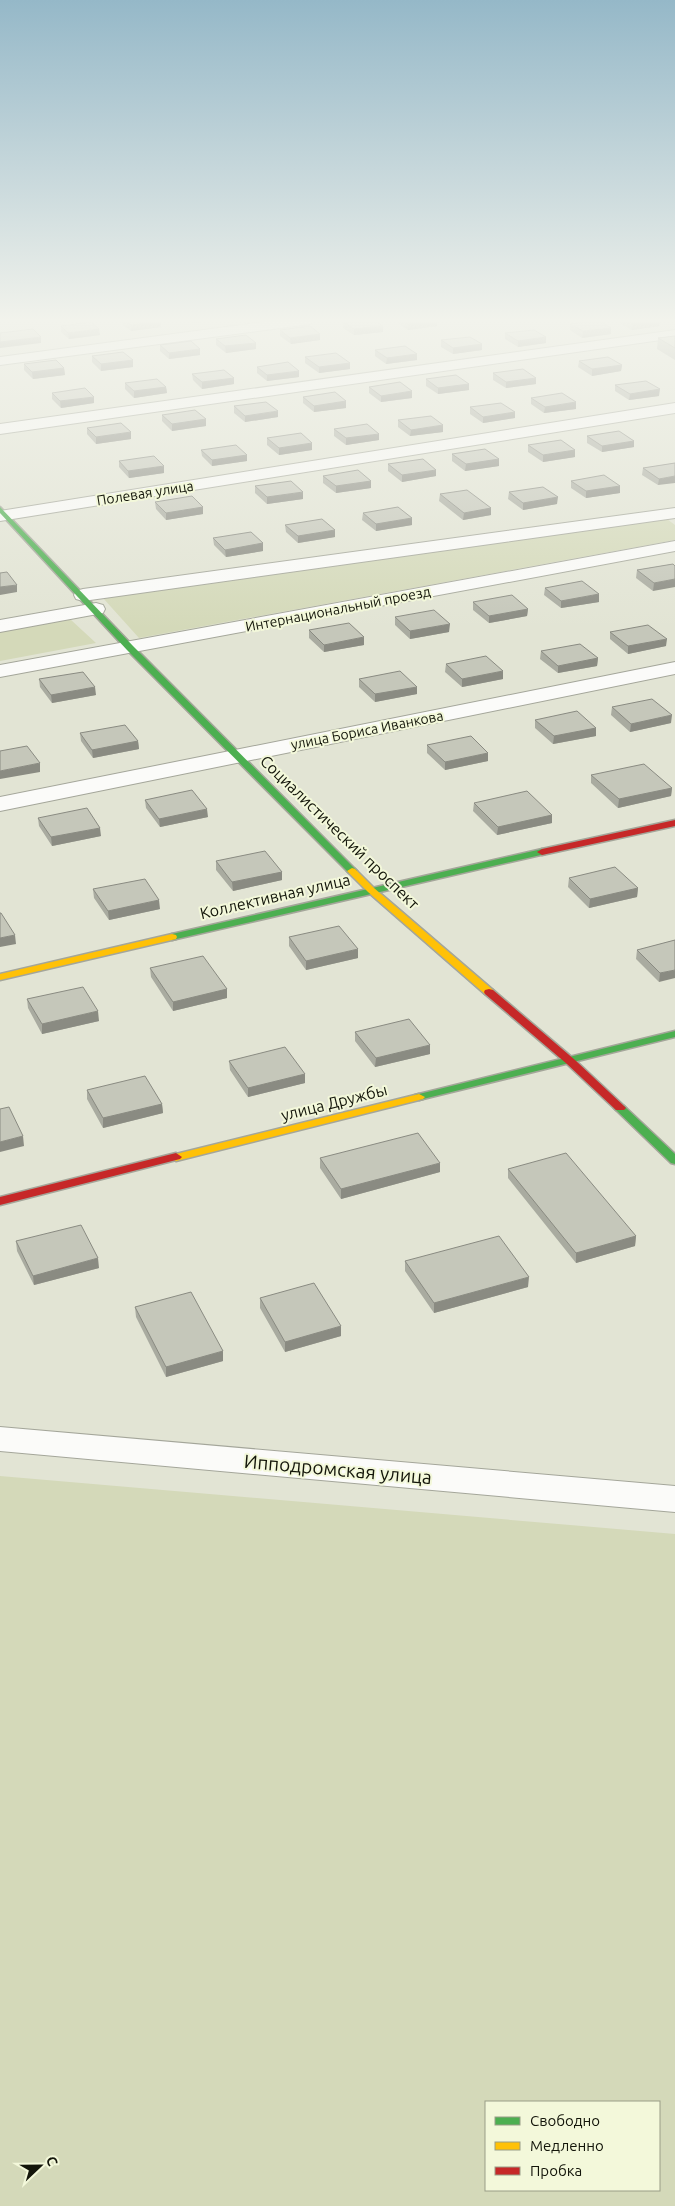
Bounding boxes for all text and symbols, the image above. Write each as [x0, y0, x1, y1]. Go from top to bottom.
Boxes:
street label: Полевая улица [95, 477, 195, 509]
street label: Интернациональный проезд [244, 583, 432, 635]
street label: улица Бориса Иванкова [289, 707, 445, 753]
street label: Социалистический проспект [257, 751, 423, 913]
street label: Коллективная улица [198, 870, 352, 922]
street label: улица Дружбы [279, 1080, 389, 1124]
street label: Ипподромская улица [243, 1450, 433, 1488]
legend [485, 2101, 660, 2191]
text: Свободно [530, 2112, 600, 2129]
text: Медленно [530, 2137, 604, 2154]
north arrow [15, 2141, 65, 2191]
text: С [43, 2154, 61, 2168]
text: Пробка [530, 2162, 582, 2179]

